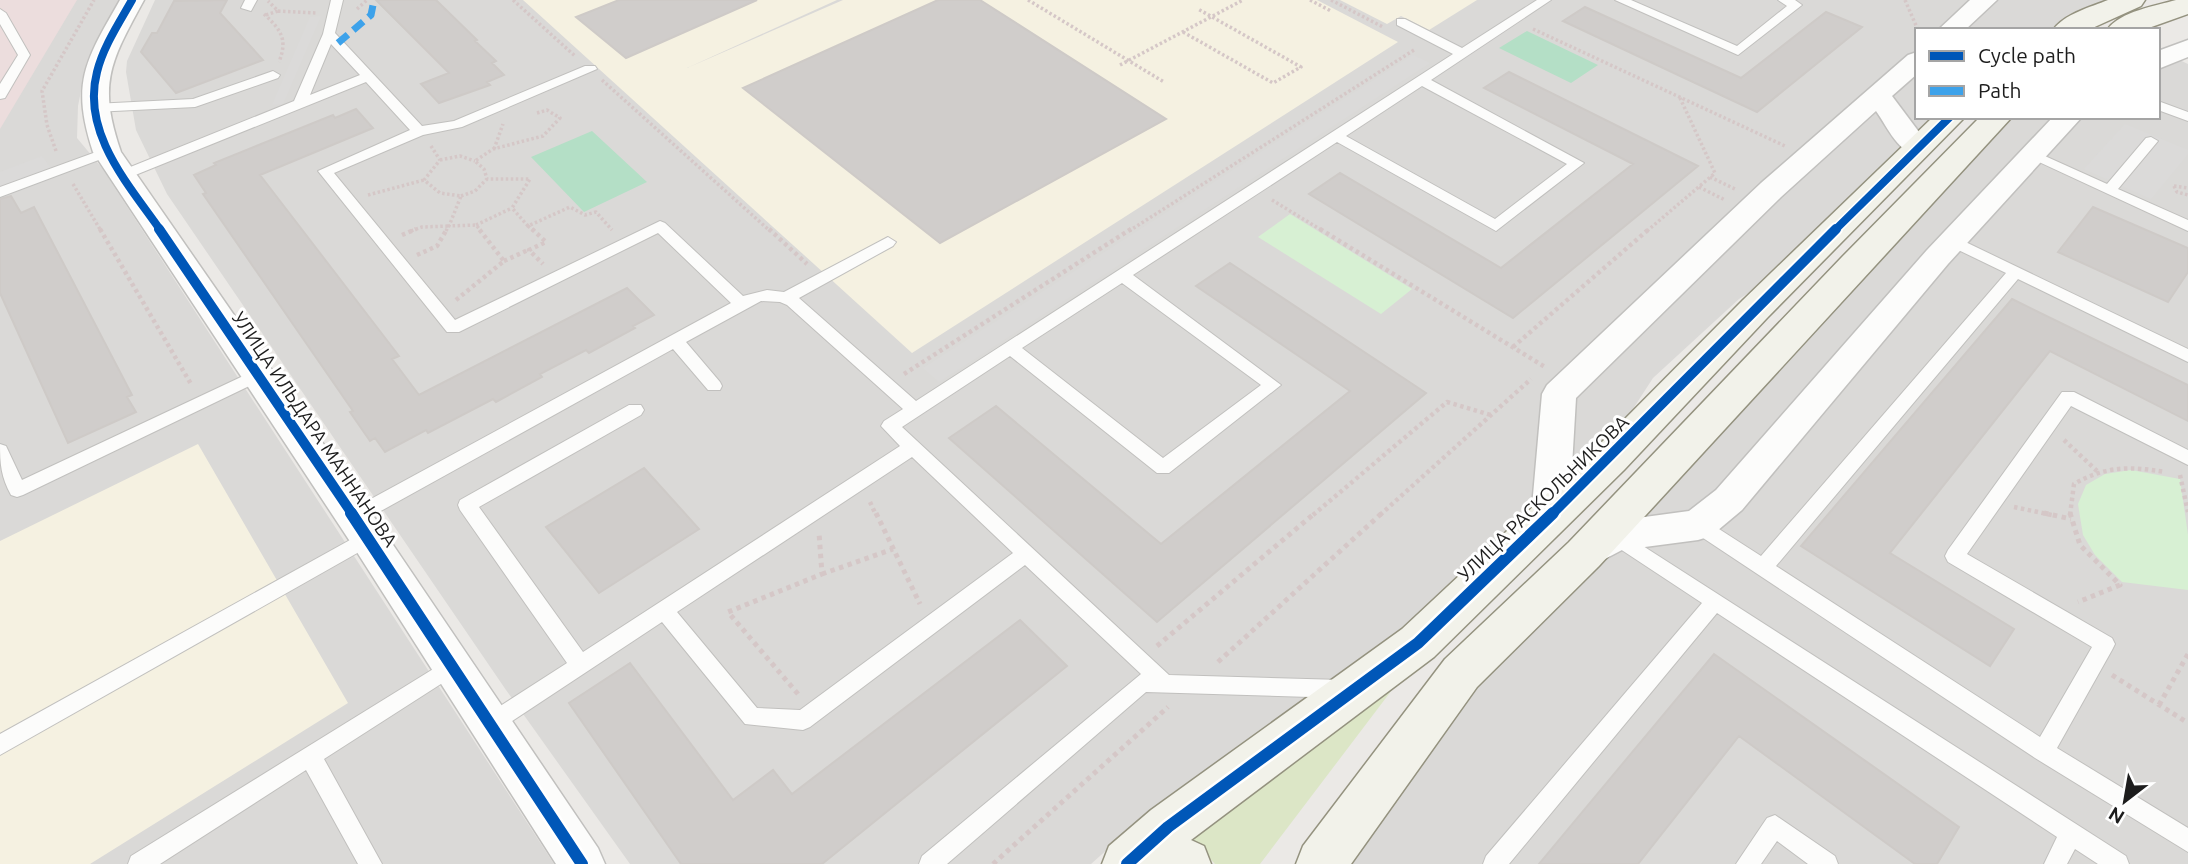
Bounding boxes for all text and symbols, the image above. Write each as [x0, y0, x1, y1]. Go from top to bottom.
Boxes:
legend [1915, 28, 2160, 119]
text: Cycle path [1978, 43, 2076, 67]
text: Path [1978, 78, 2021, 102]
street label: УЛИЦА ИЛЬДАРА МАННАНОВА [228, 307, 402, 551]
street label: УЛИЦА РАСКОЛЬНИКОВА [1453, 410, 1633, 585]
north arrow [2090, 766, 2160, 836]
text: N [2104, 802, 2128, 829]

